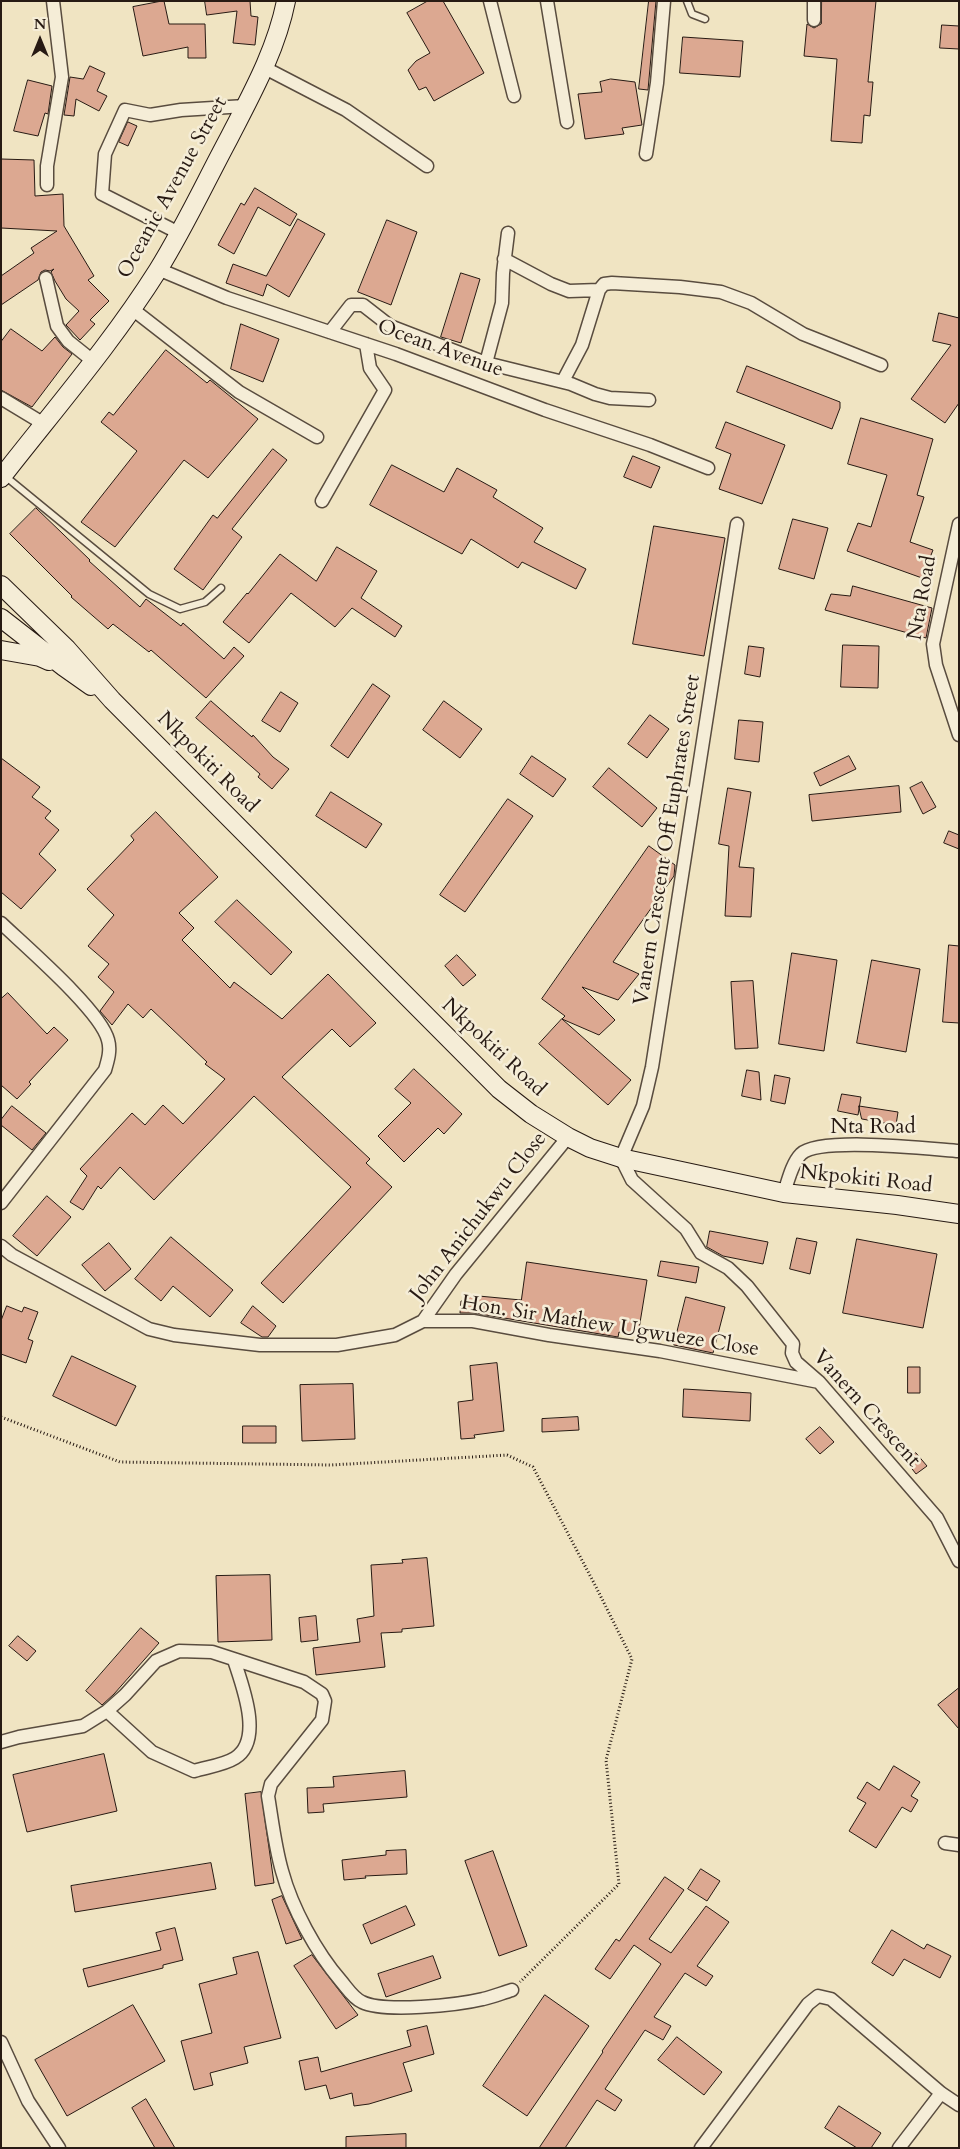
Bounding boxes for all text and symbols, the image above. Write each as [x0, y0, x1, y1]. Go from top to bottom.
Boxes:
north arrow [15, 15, 65, 65]
text: N [34, 15, 46, 34]
street label: Oceanic Avenue Street [113, 93, 233, 283]
street label: Ocean Avenue [374, 315, 506, 383]
street label: Nta Road [903, 554, 943, 642]
street label: Vanern Crescent Off Euphrates Street [629, 673, 707, 1007]
street label: Nkpokiti Road [151, 707, 263, 819]
street label: Nkpokiti Road [436, 993, 550, 1103]
street label: Nta Road [830, 1115, 916, 1141]
street label: John Anichukwu Close [405, 1127, 553, 1307]
street label: Nkpokiti Road [798, 1161, 934, 1199]
street label: Hon. Sir Mathew Ugwueze Close [459, 1291, 761, 1363]
street label: Vanern Crescent [807, 1345, 925, 1473]

